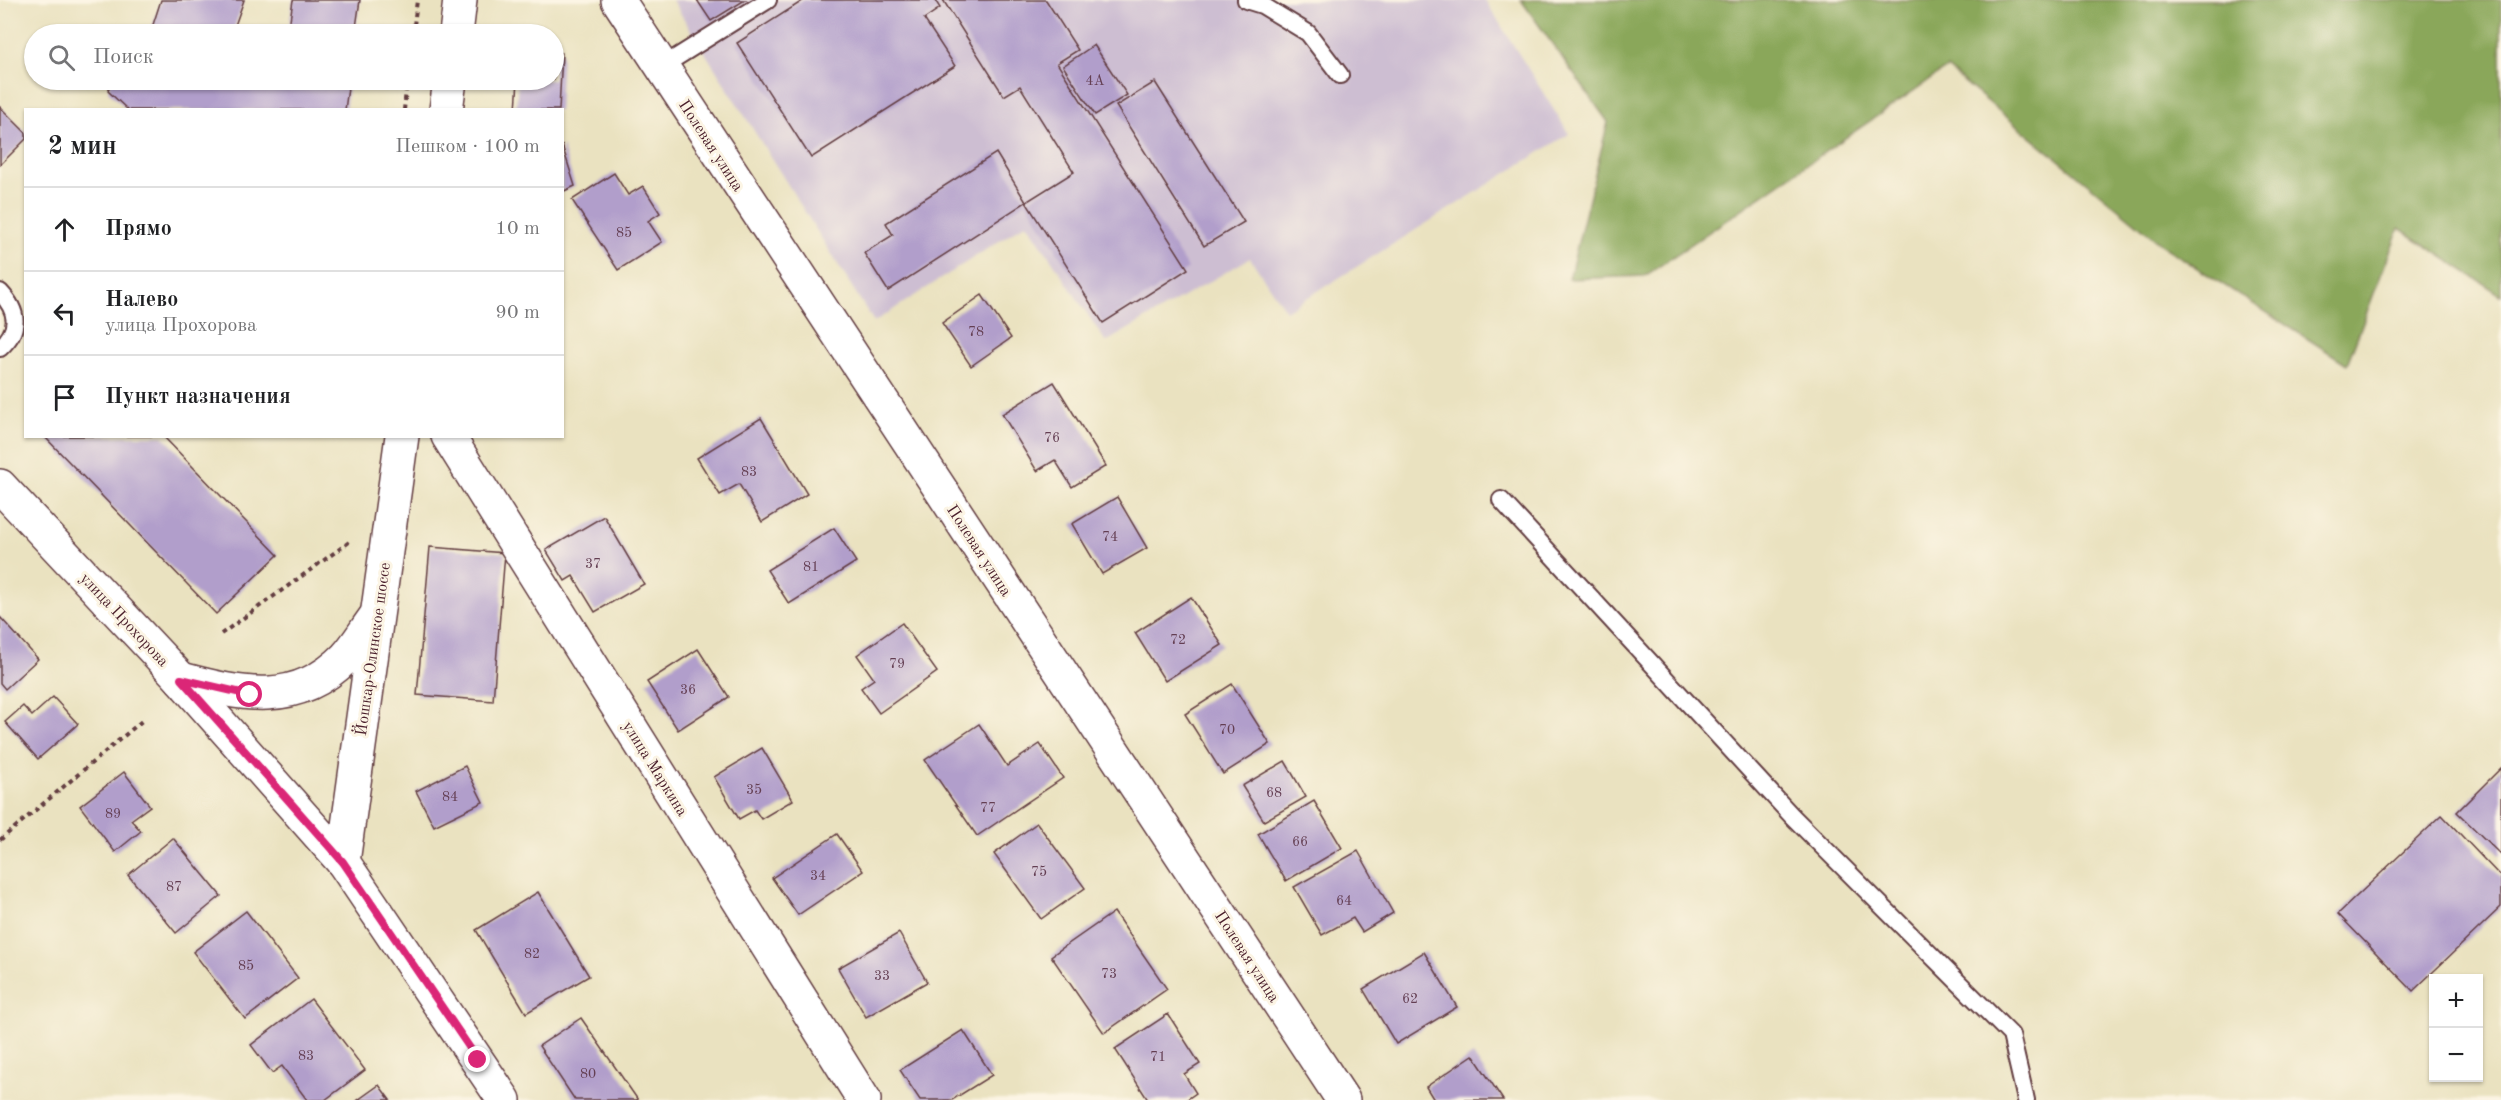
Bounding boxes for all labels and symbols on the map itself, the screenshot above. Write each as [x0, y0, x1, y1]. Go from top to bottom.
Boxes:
house number: 4А [1086, 74, 1105, 88]
street label: Полевая улица [675, 98, 746, 195]
house number: 85 [616, 226, 632, 240]
house number: 78 [968, 325, 984, 339]
house number: 76 [1044, 431, 1060, 445]
house number: 83 [741, 465, 757, 479]
street label: Полевая улица [943, 503, 1014, 600]
house number: 74 [1102, 530, 1118, 544]
house number: 37 [585, 557, 601, 571]
house number: 81 [803, 560, 819, 574]
street label: Йошкар-Олинское шоссе [350, 561, 394, 737]
street label: улица Прохорова [76, 570, 171, 670]
house number: 72 [1170, 633, 1186, 647]
house number: 79 [889, 657, 905, 671]
route start [236, 681, 262, 707]
house number: 36 [680, 683, 696, 697]
street label: улица Маркина [619, 719, 690, 819]
house number: 70 [1219, 723, 1235, 737]
house number: 35 [746, 783, 762, 797]
house number: 68 [1266, 786, 1282, 800]
house number: 84 [442, 790, 458, 804]
house number: 77 [980, 801, 996, 815]
house number: 89 [105, 807, 121, 821]
house number: 66 [1292, 835, 1308, 849]
house number: 75 [1031, 865, 1047, 879]
house number: 34 [810, 869, 826, 883]
house number: 87 [166, 880, 182, 894]
house number: 64 [1336, 894, 1352, 908]
street label: Полевая улица [1211, 909, 1282, 1006]
house number: 82 [524, 947, 540, 961]
house number: 85 [238, 959, 254, 973]
house number: 73 [1101, 967, 1117, 981]
house number: 33 [874, 969, 890, 983]
house number: 62 [1402, 992, 1418, 1006]
route end [464, 1046, 490, 1072]
house number: 83 [298, 1049, 314, 1063]
house number: 71 [1150, 1050, 1166, 1064]
house number: 80 [580, 1067, 596, 1081]

